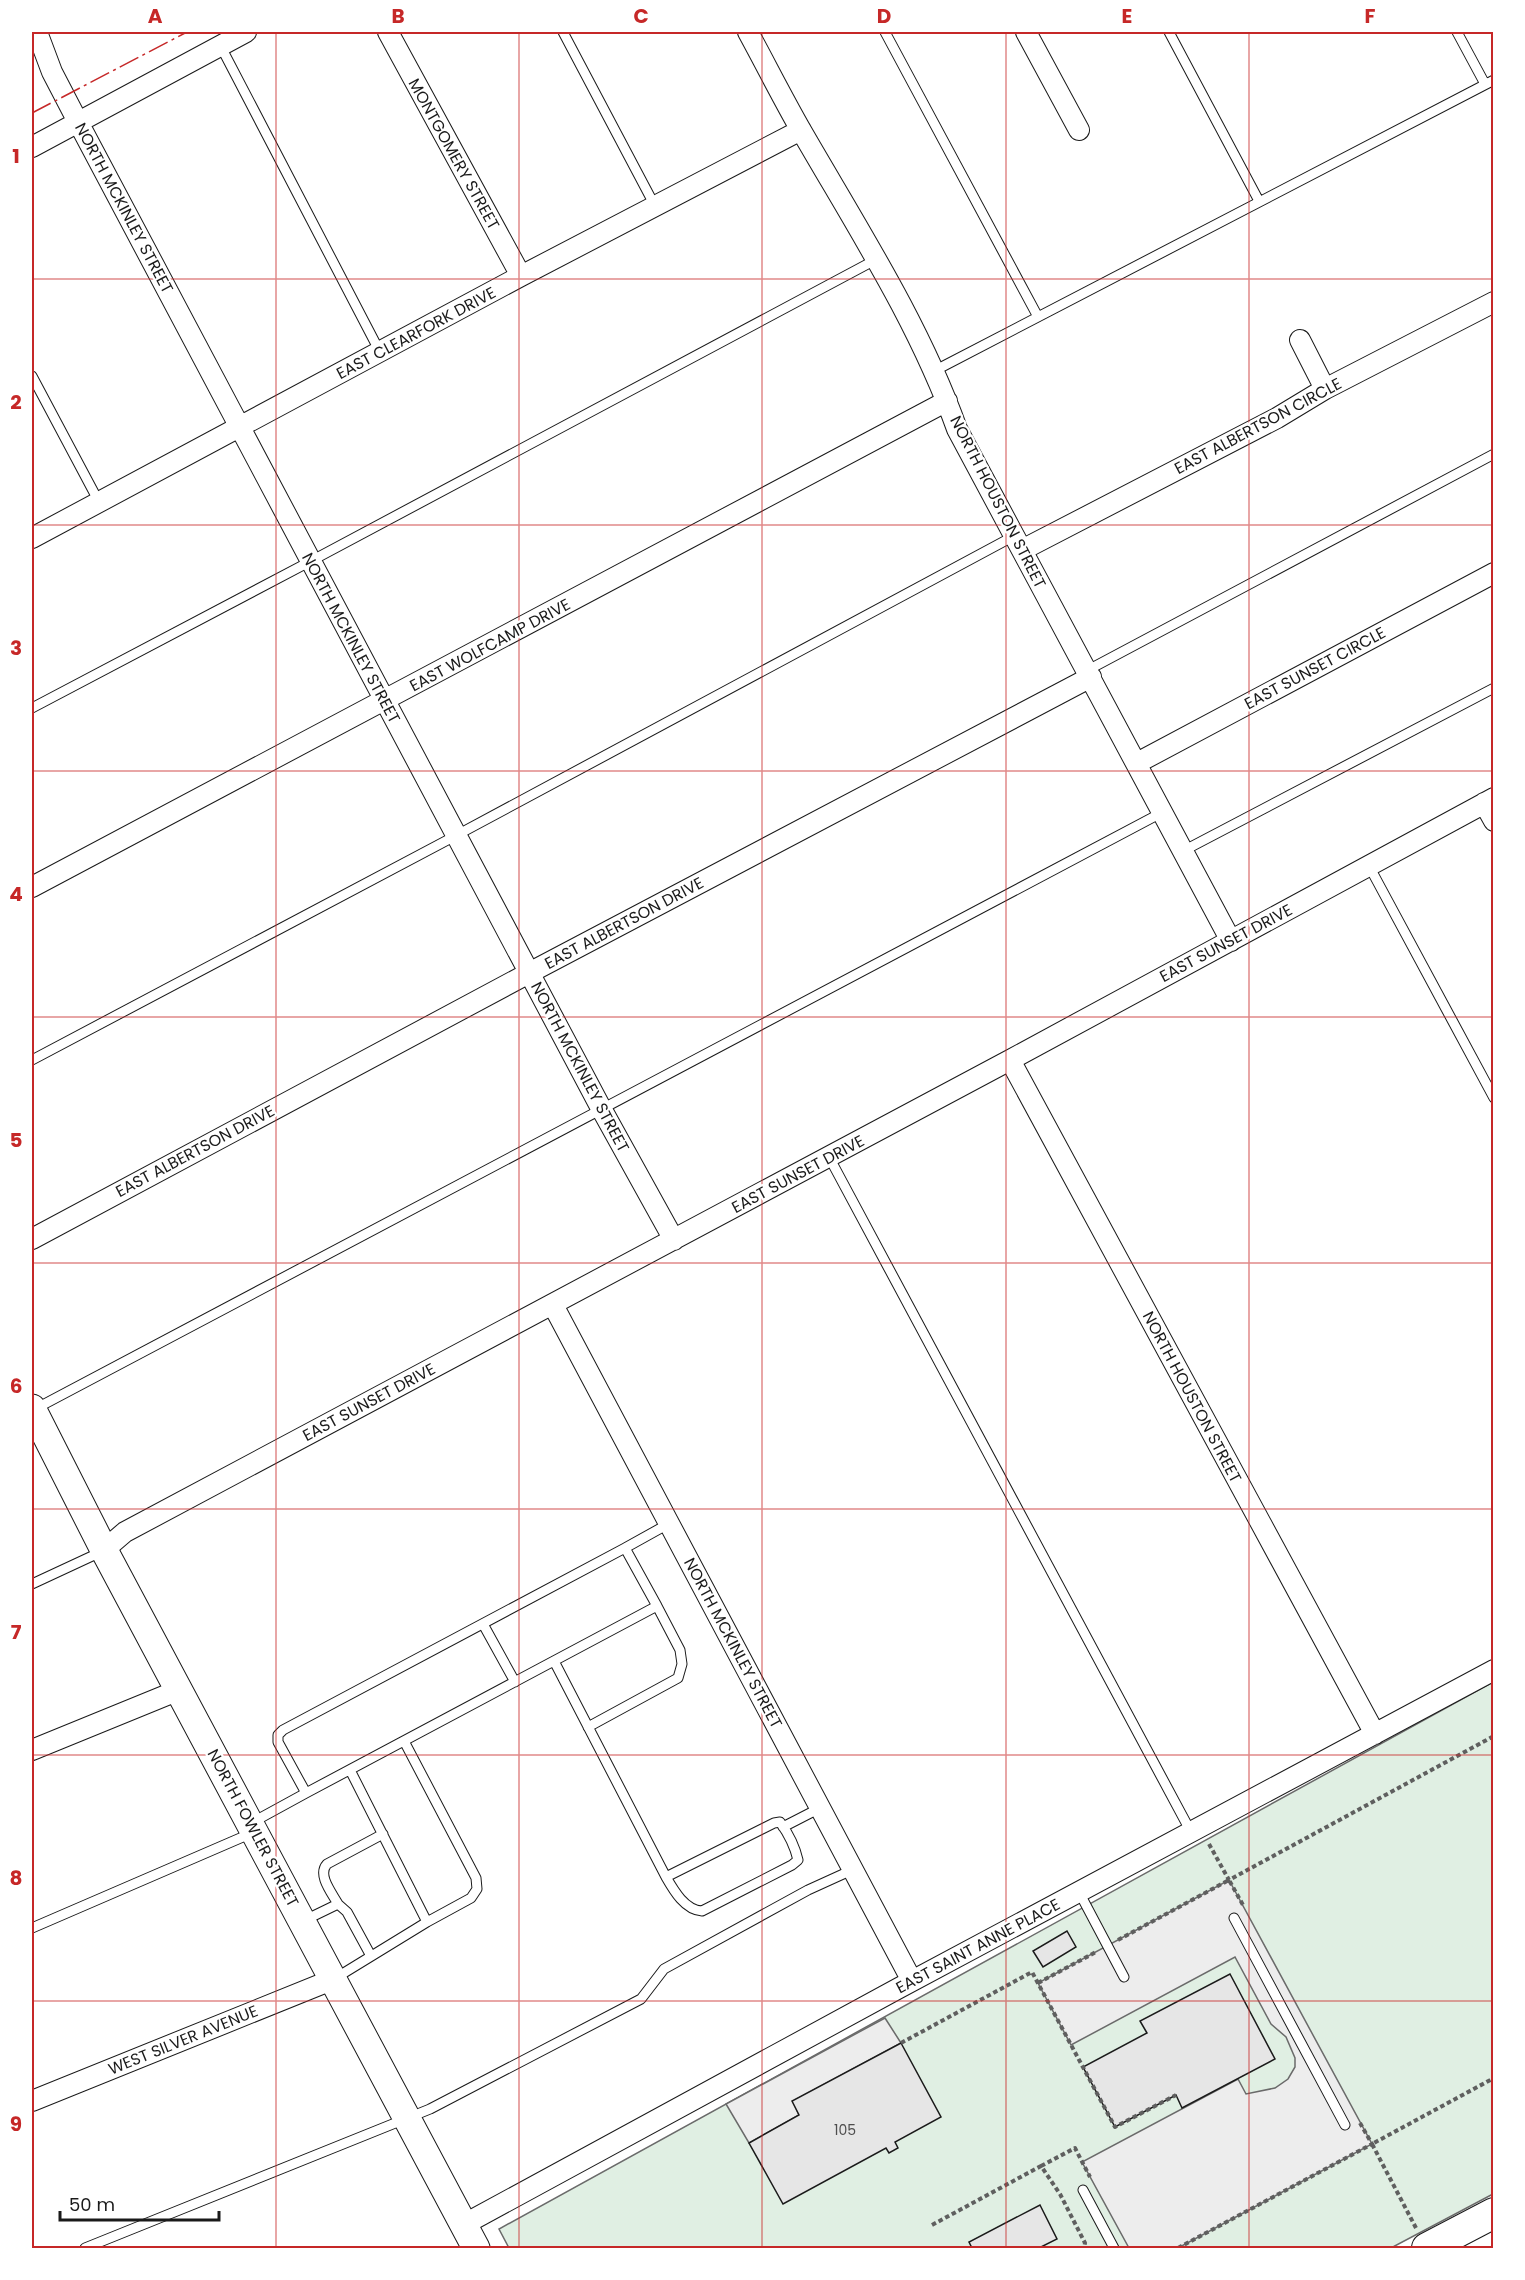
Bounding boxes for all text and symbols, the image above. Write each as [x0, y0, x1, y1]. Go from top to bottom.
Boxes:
text: A [148, 2, 163, 30]
text: B [391, 2, 405, 30]
text: C [633, 2, 649, 30]
text: D [877, 2, 891, 30]
text: E [1122, 2, 1132, 30]
text: F [1365, 2, 1376, 30]
street label: MONTGOMERY STREET [403, 74, 505, 234]
street label: NORTH MCKINLEY STREET [69, 119, 179, 298]
text: 1 [12, 142, 20, 170]
street label: EAST CLEARFORK DRIVE [332, 281, 500, 385]
street label: EAST ALBERTSON CIRCLE [1170, 372, 1346, 480]
text: 2 [10, 388, 22, 416]
street label: NORTH HOUSTON STREET [944, 412, 1052, 593]
street label: NORTH MCKINLEY STREET [296, 549, 406, 728]
street label: EAST WOLFCAMP DRIVE [406, 593, 574, 697]
street label: EAST SUNSET CIRCLE [1240, 621, 1390, 715]
text: 3 [10, 634, 22, 662]
street label: EAST ALBERTSON DRIVE [541, 871, 707, 975]
text: 4 [9, 880, 23, 908]
street label: EAST SUNSET DRIVE [1156, 898, 1296, 988]
street label: NORTH MCKINLEY STREET [525, 978, 635, 1157]
street label: EAST ALBERTSON DRIVE [112, 1099, 278, 1203]
text: 5 [10, 1126, 23, 1154]
street label: EAST SUNSET DRIVE [728, 1129, 868, 1219]
street label: NORTH HOUSTON STREET [1137, 1307, 1247, 1487]
street label: EAST SUNSET DRIVE [299, 1357, 439, 1447]
text: 6 [10, 1372, 22, 1400]
street label: NORTH MCKINLEY STREET [678, 1554, 788, 1733]
text: 7 [11, 1618, 22, 1646]
street label: NORTH FOWLER STREET [202, 1745, 305, 1911]
text: 8 [10, 1864, 22, 1892]
street label: EAST SAINT ANNE PLACE [892, 1893, 1064, 1999]
street label: WEST SILVER AVENUE [105, 1999, 261, 2081]
text: 9 [10, 2110, 22, 2138]
house number: 105 [834, 2120, 856, 2140]
scale bar [60, 2184, 219, 2222]
text: 50 m [69, 2192, 115, 2217]

